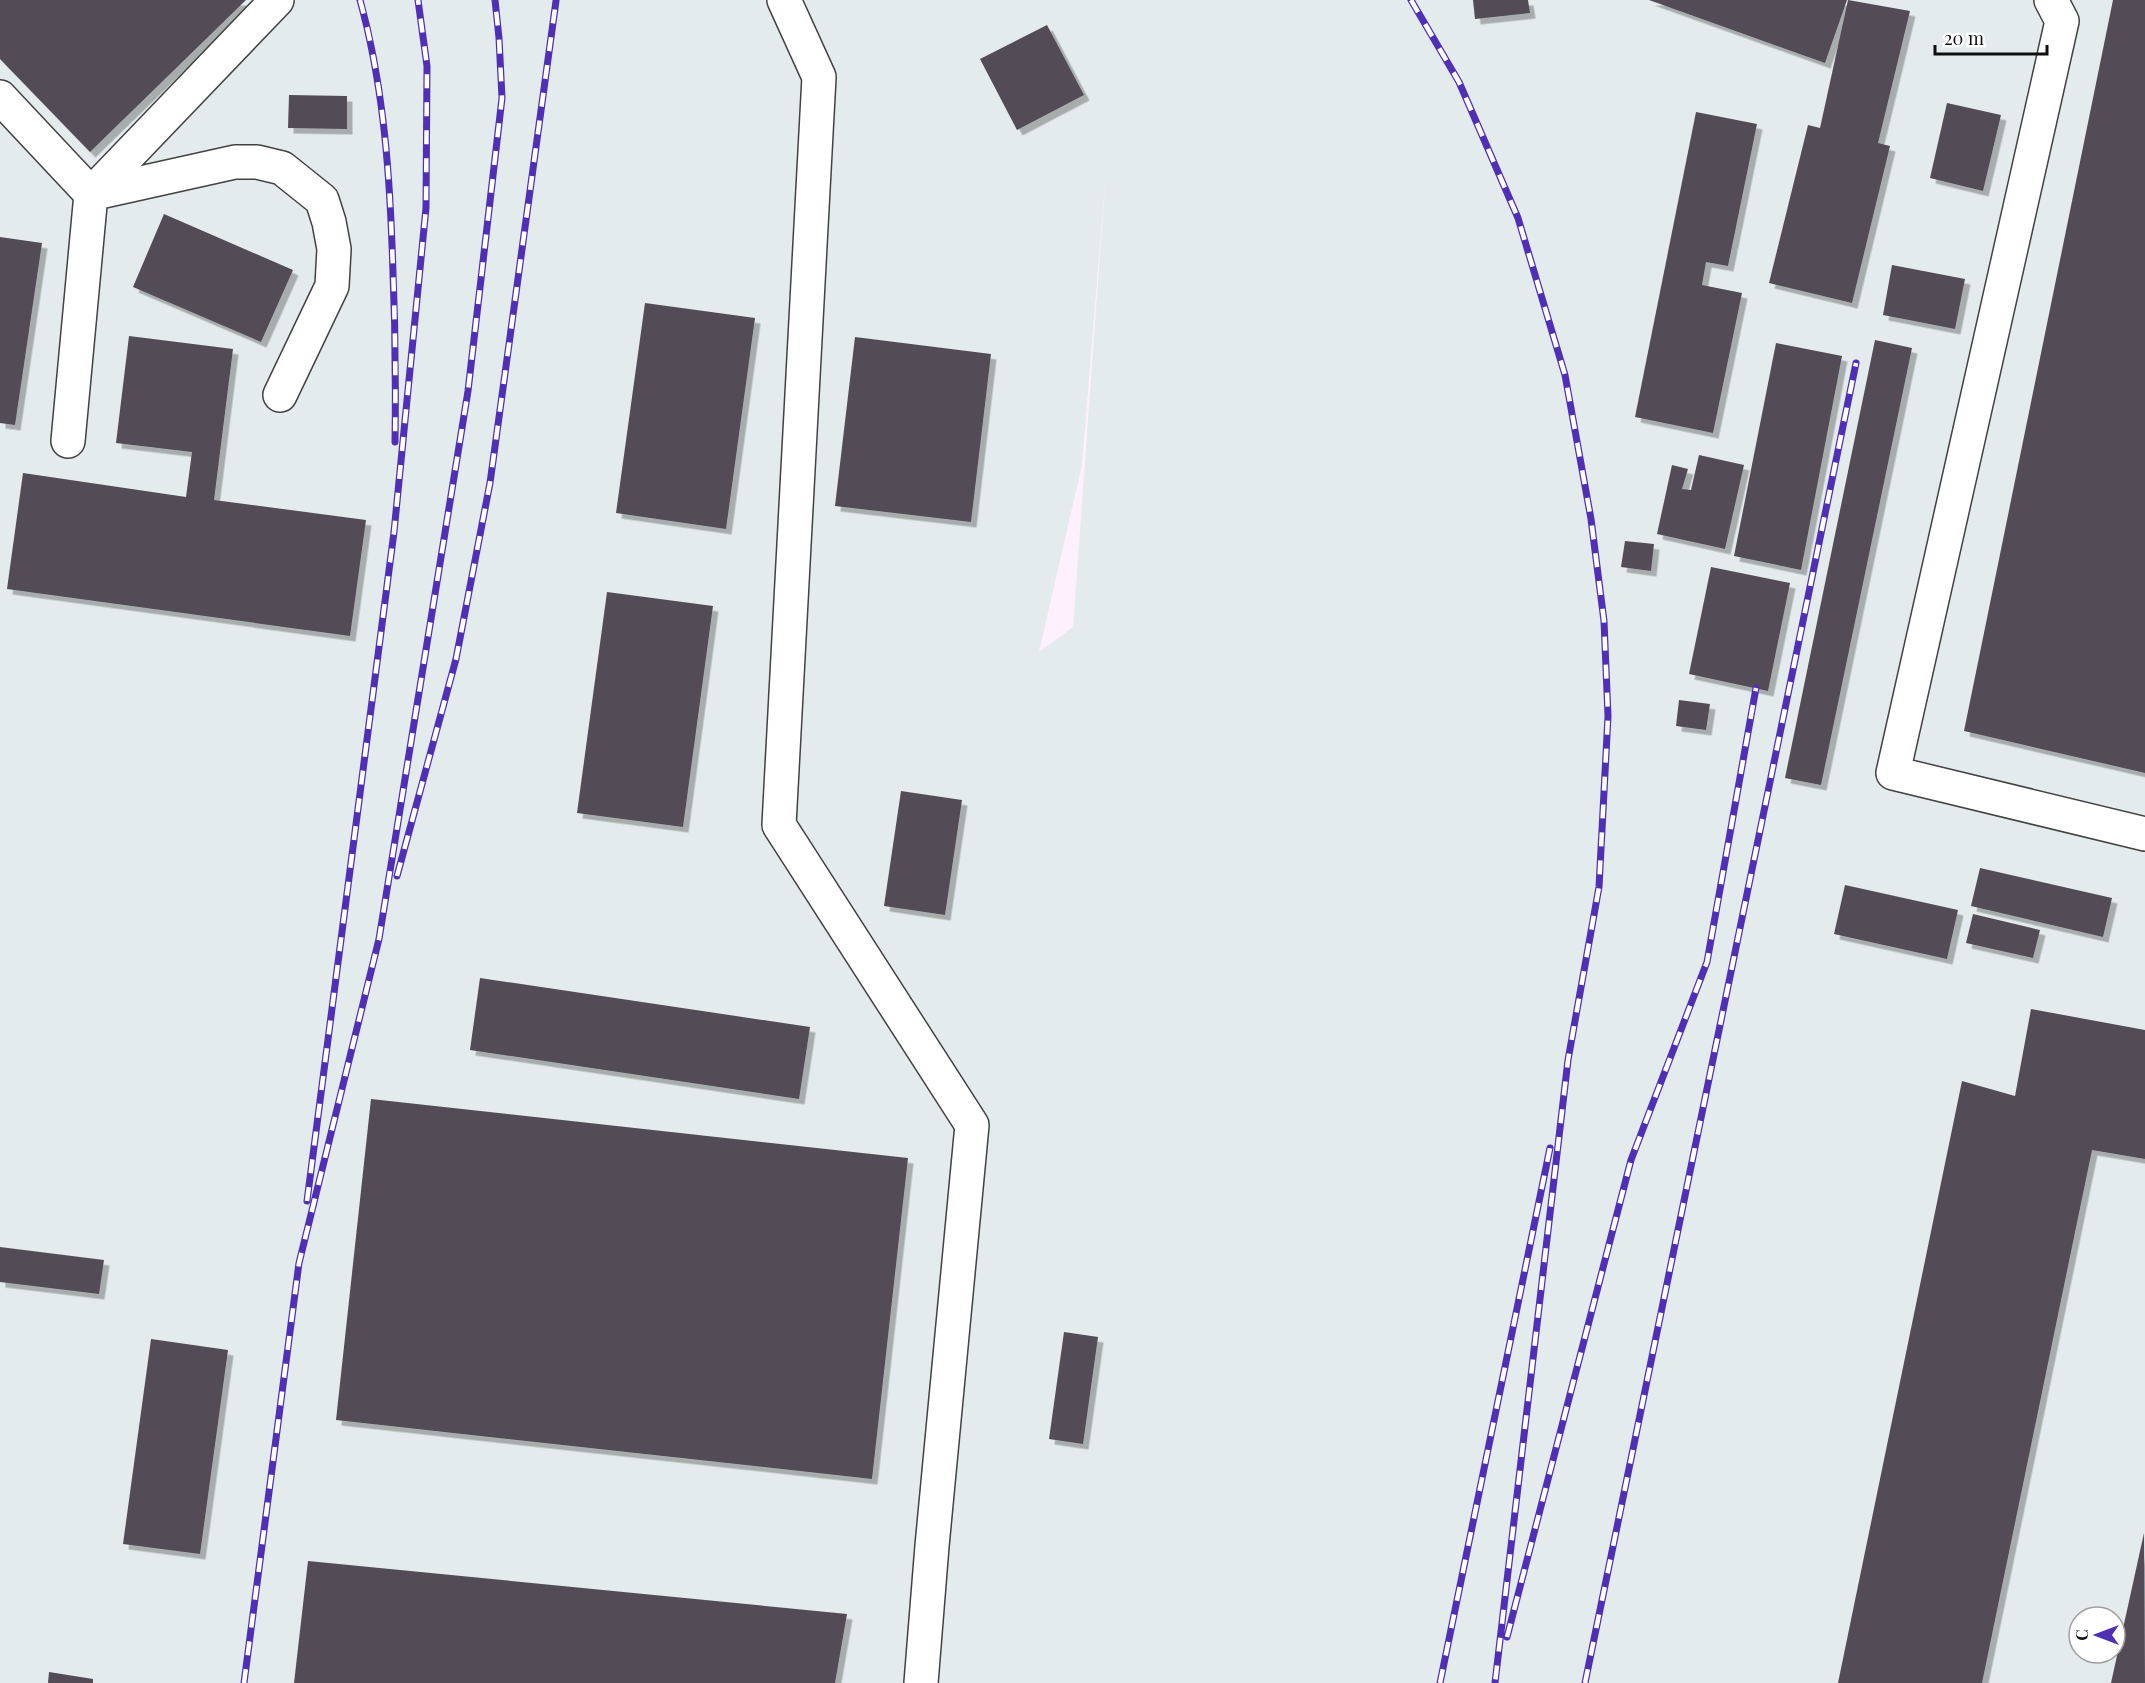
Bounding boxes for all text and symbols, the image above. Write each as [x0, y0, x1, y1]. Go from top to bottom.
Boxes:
scale bar [1935, 18, 2048, 56]
text: 20 m [1944, 26, 1984, 50]
north arrow [2067, 1605, 2127, 1665]
text: С [2071, 1629, 2092, 1641]

